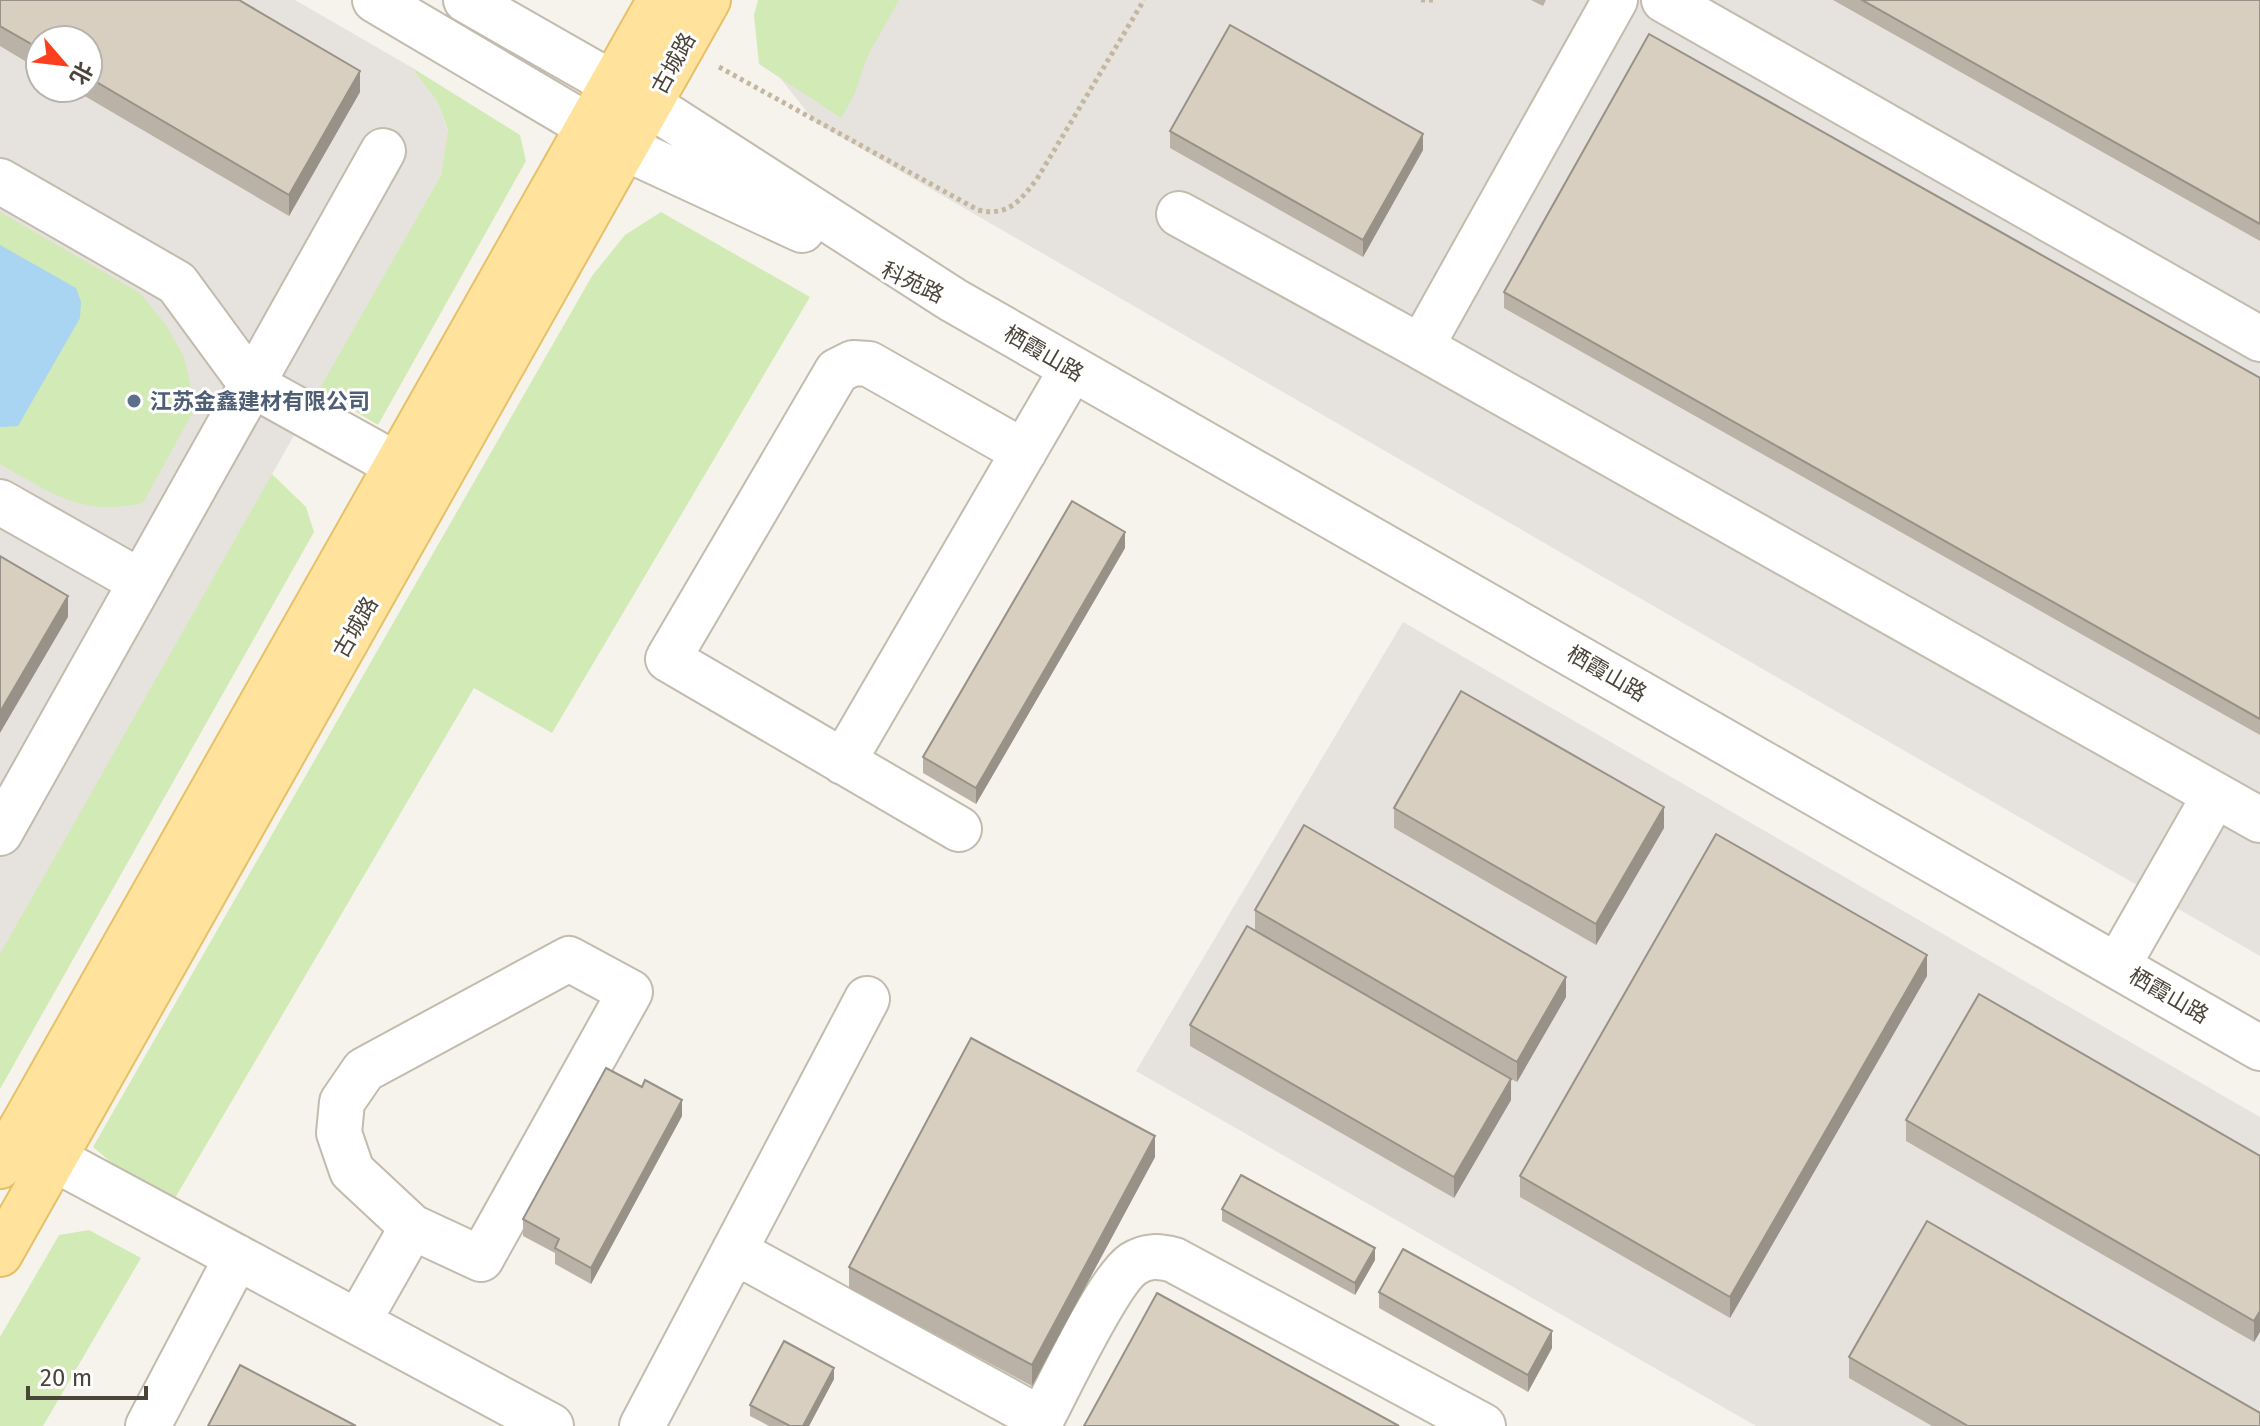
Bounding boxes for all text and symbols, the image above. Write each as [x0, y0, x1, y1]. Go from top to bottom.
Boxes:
north arrow [24, 24, 104, 104]
street label: 古城路 [646, 28, 701, 99]
text: 北 [64, 57, 98, 89]
street label: 科苑路 [877, 256, 948, 309]
street label: 栖霞山路 [999, 320, 1089, 387]
place label: 江苏金鑫建材有限公司 [150, 388, 370, 415]
marker: 江苏金鑫建材有限公司 [125, 392, 143, 410]
street label: 古城路 [327, 592, 384, 663]
street label: 栖霞山路 [1562, 640, 1652, 707]
street label: 栖霞山路 [2124, 962, 2214, 1029]
scale bar [28, 1350, 146, 1400]
text: 20 m [40, 1364, 92, 1392]

